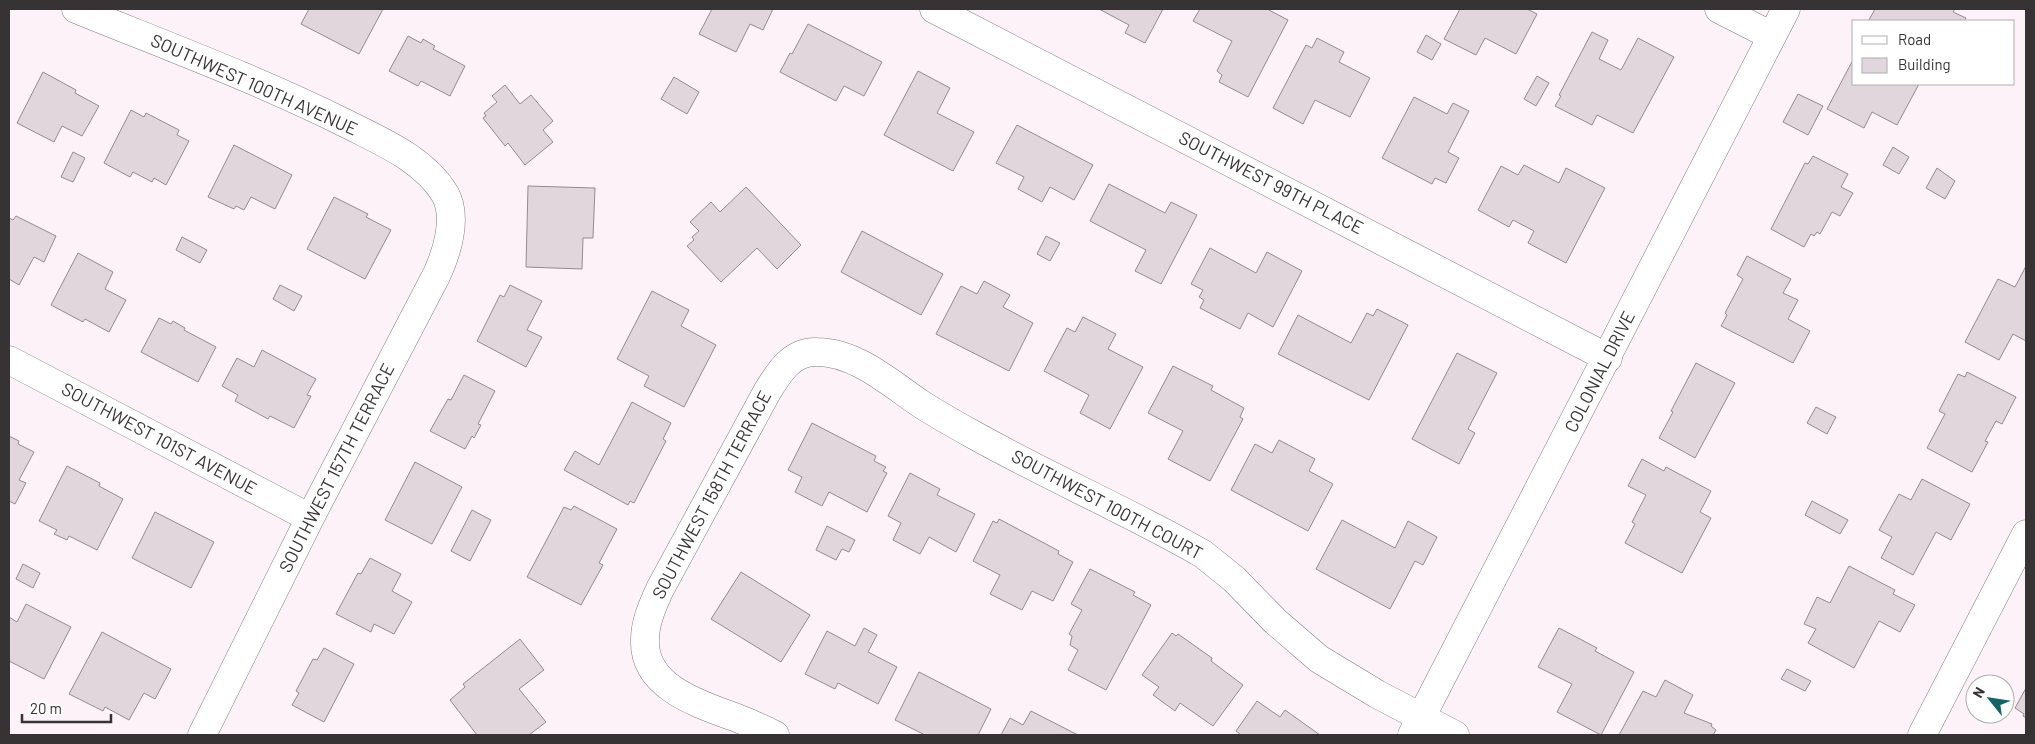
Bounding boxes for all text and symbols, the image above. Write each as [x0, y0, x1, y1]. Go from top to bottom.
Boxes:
legend [1852, 20, 2015, 85]
street label: SOUTHWEST 100TH AVENUE [148, 28, 361, 140]
text: Road [1898, 30, 1931, 48]
text: Building [1898, 55, 1951, 73]
street label: SOUTHWEST 99TH PLACE [1175, 126, 1367, 238]
street label: COLONIAL DRIVE [1559, 307, 1639, 436]
street label: SOUTHWEST 157TH TERRACE [274, 359, 399, 576]
street label: SOUTHWEST 101ST AVENUE [58, 377, 261, 499]
street label: SOUTHWEST 158TH TERRACE [647, 387, 775, 602]
street label: SOUTHWEST 100TH COURT [1008, 444, 1207, 564]
north arrow [1965, 674, 2015, 724]
text: N [1969, 684, 1988, 701]
scale bar [22, 692, 111, 724]
text: 20 m [30, 699, 62, 717]

